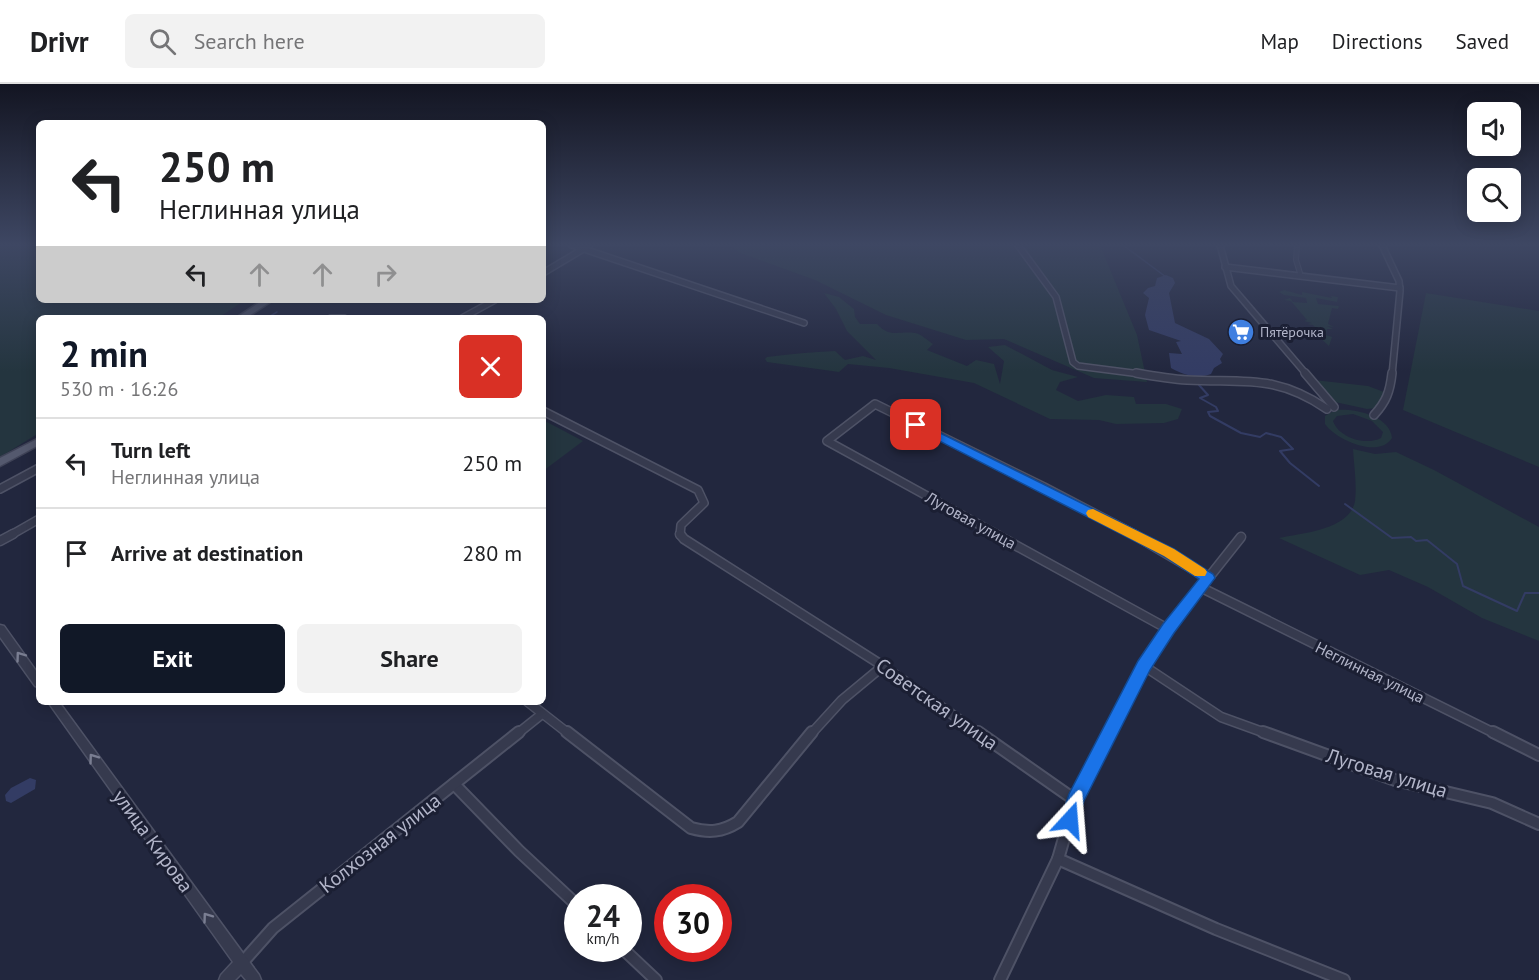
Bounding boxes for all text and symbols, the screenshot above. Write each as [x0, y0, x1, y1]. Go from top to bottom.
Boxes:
search box [125, 14, 545, 68]
text: Drivr [30, 23, 89, 60]
icon: search [146, 25, 179, 58]
text: Search here [194, 27, 305, 55]
text: Map [1260, 28, 1299, 55]
text: Directions [1332, 28, 1423, 55]
text: Saved [1456, 28, 1509, 55]
map controls [1467, 102, 1521, 222]
button: sound [1467, 102, 1521, 156]
text: 250 m [159, 139, 275, 194]
icon: left [60, 144, 138, 222]
button: search [1467, 168, 1521, 222]
text: Неглинная улица [159, 192, 360, 226]
icon: left [180, 258, 213, 291]
icon: ahead [243, 258, 276, 291]
icon: ahead [306, 258, 339, 291]
icon: right [369, 258, 402, 291]
supermarket icon: Пятёрочка [1226, 317, 1256, 347]
place label: Пятёрочка [1260, 323, 1324, 341]
text: 2 min [60, 330, 148, 377]
button: close [459, 335, 522, 398]
text: 530 m · 16:26 [60, 376, 178, 402]
pin [890, 399, 941, 450]
icon: arrive [899, 408, 932, 441]
text: Turn left [111, 436, 191, 464]
icon: left [60, 447, 93, 480]
text: 250 m [462, 449, 522, 477]
text: Неглинная улица [111, 464, 260, 490]
street label: Луговая улица [921, 486, 1020, 553]
icon: arrive [60, 537, 93, 570]
text: Arrive at destination [111, 539, 303, 567]
text: 280 m [462, 539, 522, 567]
button: Exit [60, 624, 285, 693]
button: Share [297, 624, 522, 693]
street label: Неглинная улица [1312, 637, 1428, 707]
one-way arrow [16, 652, 27, 663]
street label: Советская улица [871, 652, 1003, 756]
street label: Луговая улица [1322, 742, 1451, 804]
one-way arrow [89, 754, 100, 765]
street label: улица Кирова [107, 784, 199, 898]
street label: Колхозная улица [314, 787, 446, 899]
position arrow [1038, 788, 1102, 852]
speed limit sign: 30 [654, 884, 732, 962]
text: 24 [586, 896, 620, 935]
one-way arrow [203, 912, 214, 923]
text: km/h [587, 929, 619, 948]

